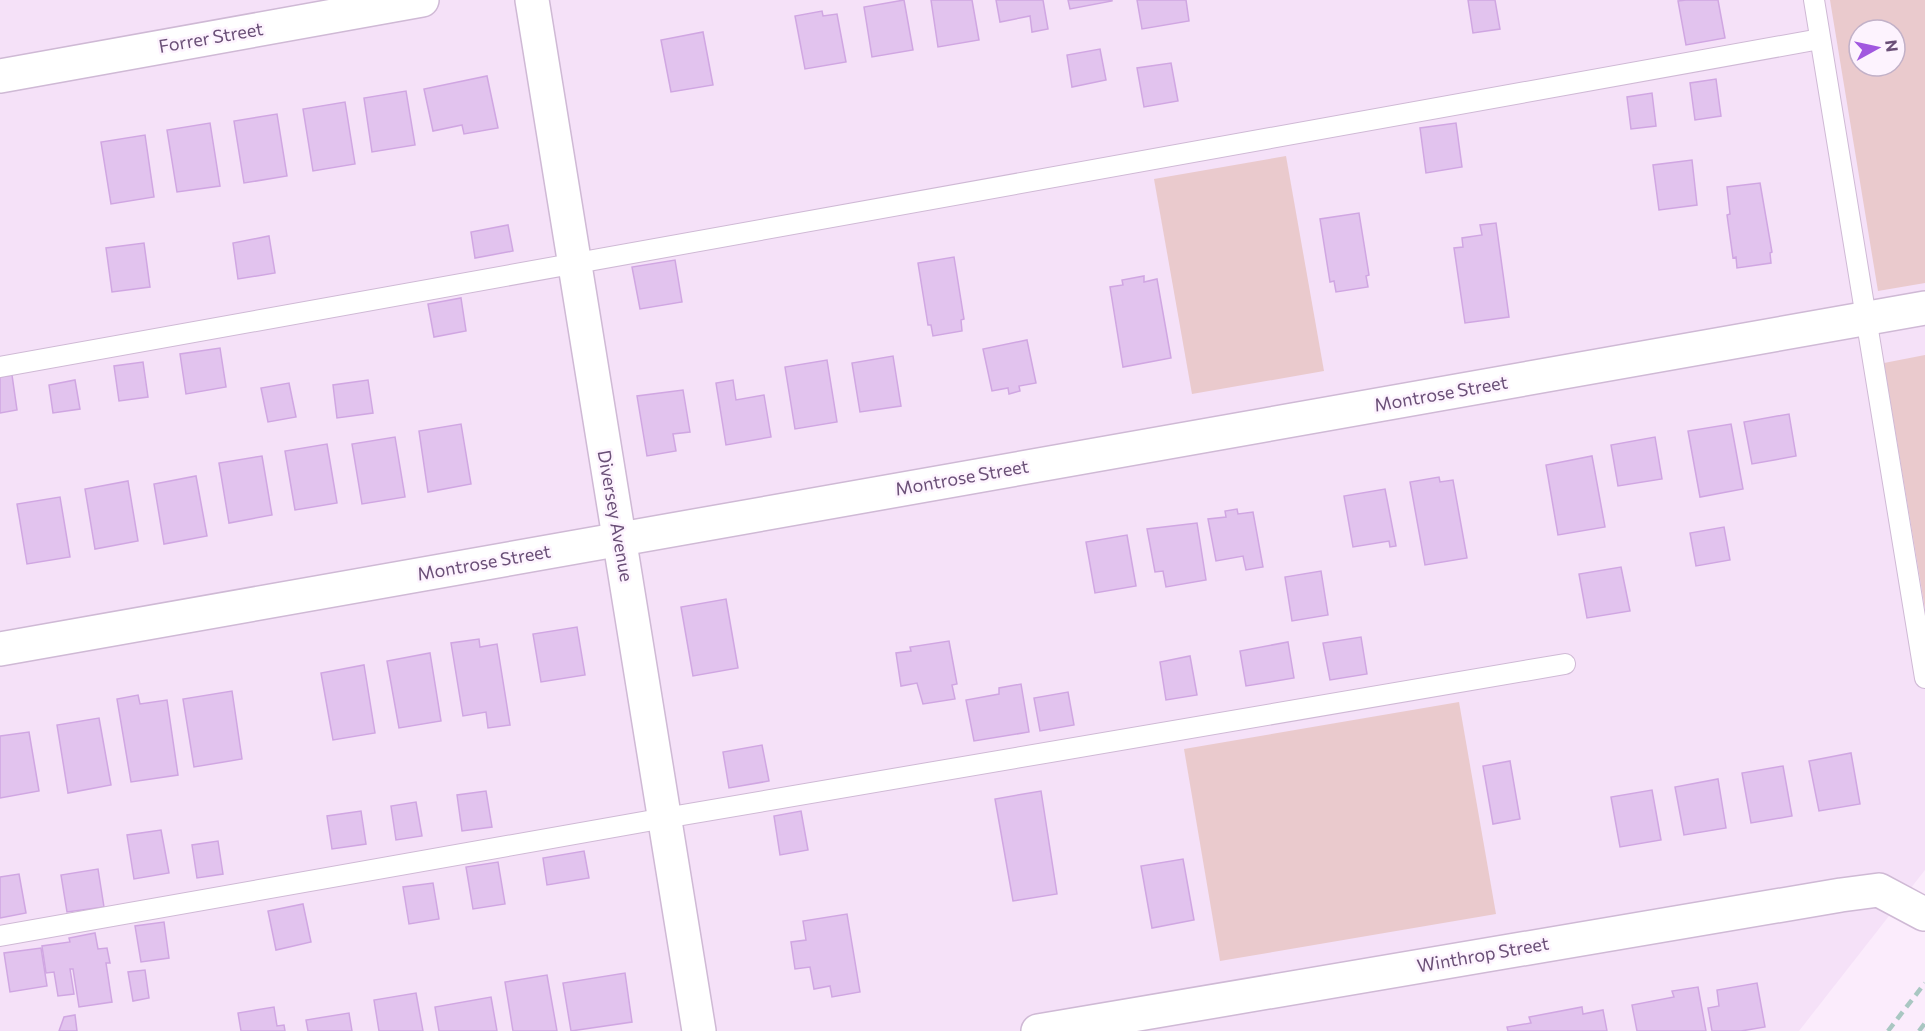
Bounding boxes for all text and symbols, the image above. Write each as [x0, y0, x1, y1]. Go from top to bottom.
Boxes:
street label: Forrer Street [157, 17, 265, 57]
north arrow [1847, 18, 1907, 78]
text: N [1882, 39, 1903, 53]
street label: Montrose Street [1372, 370, 1509, 416]
street label: Diversey Avenue [594, 448, 638, 583]
street label: Montrose Street [893, 454, 1030, 500]
street label: Montrose Street [415, 539, 552, 585]
street label: Winthrop Street [1415, 932, 1551, 976]

